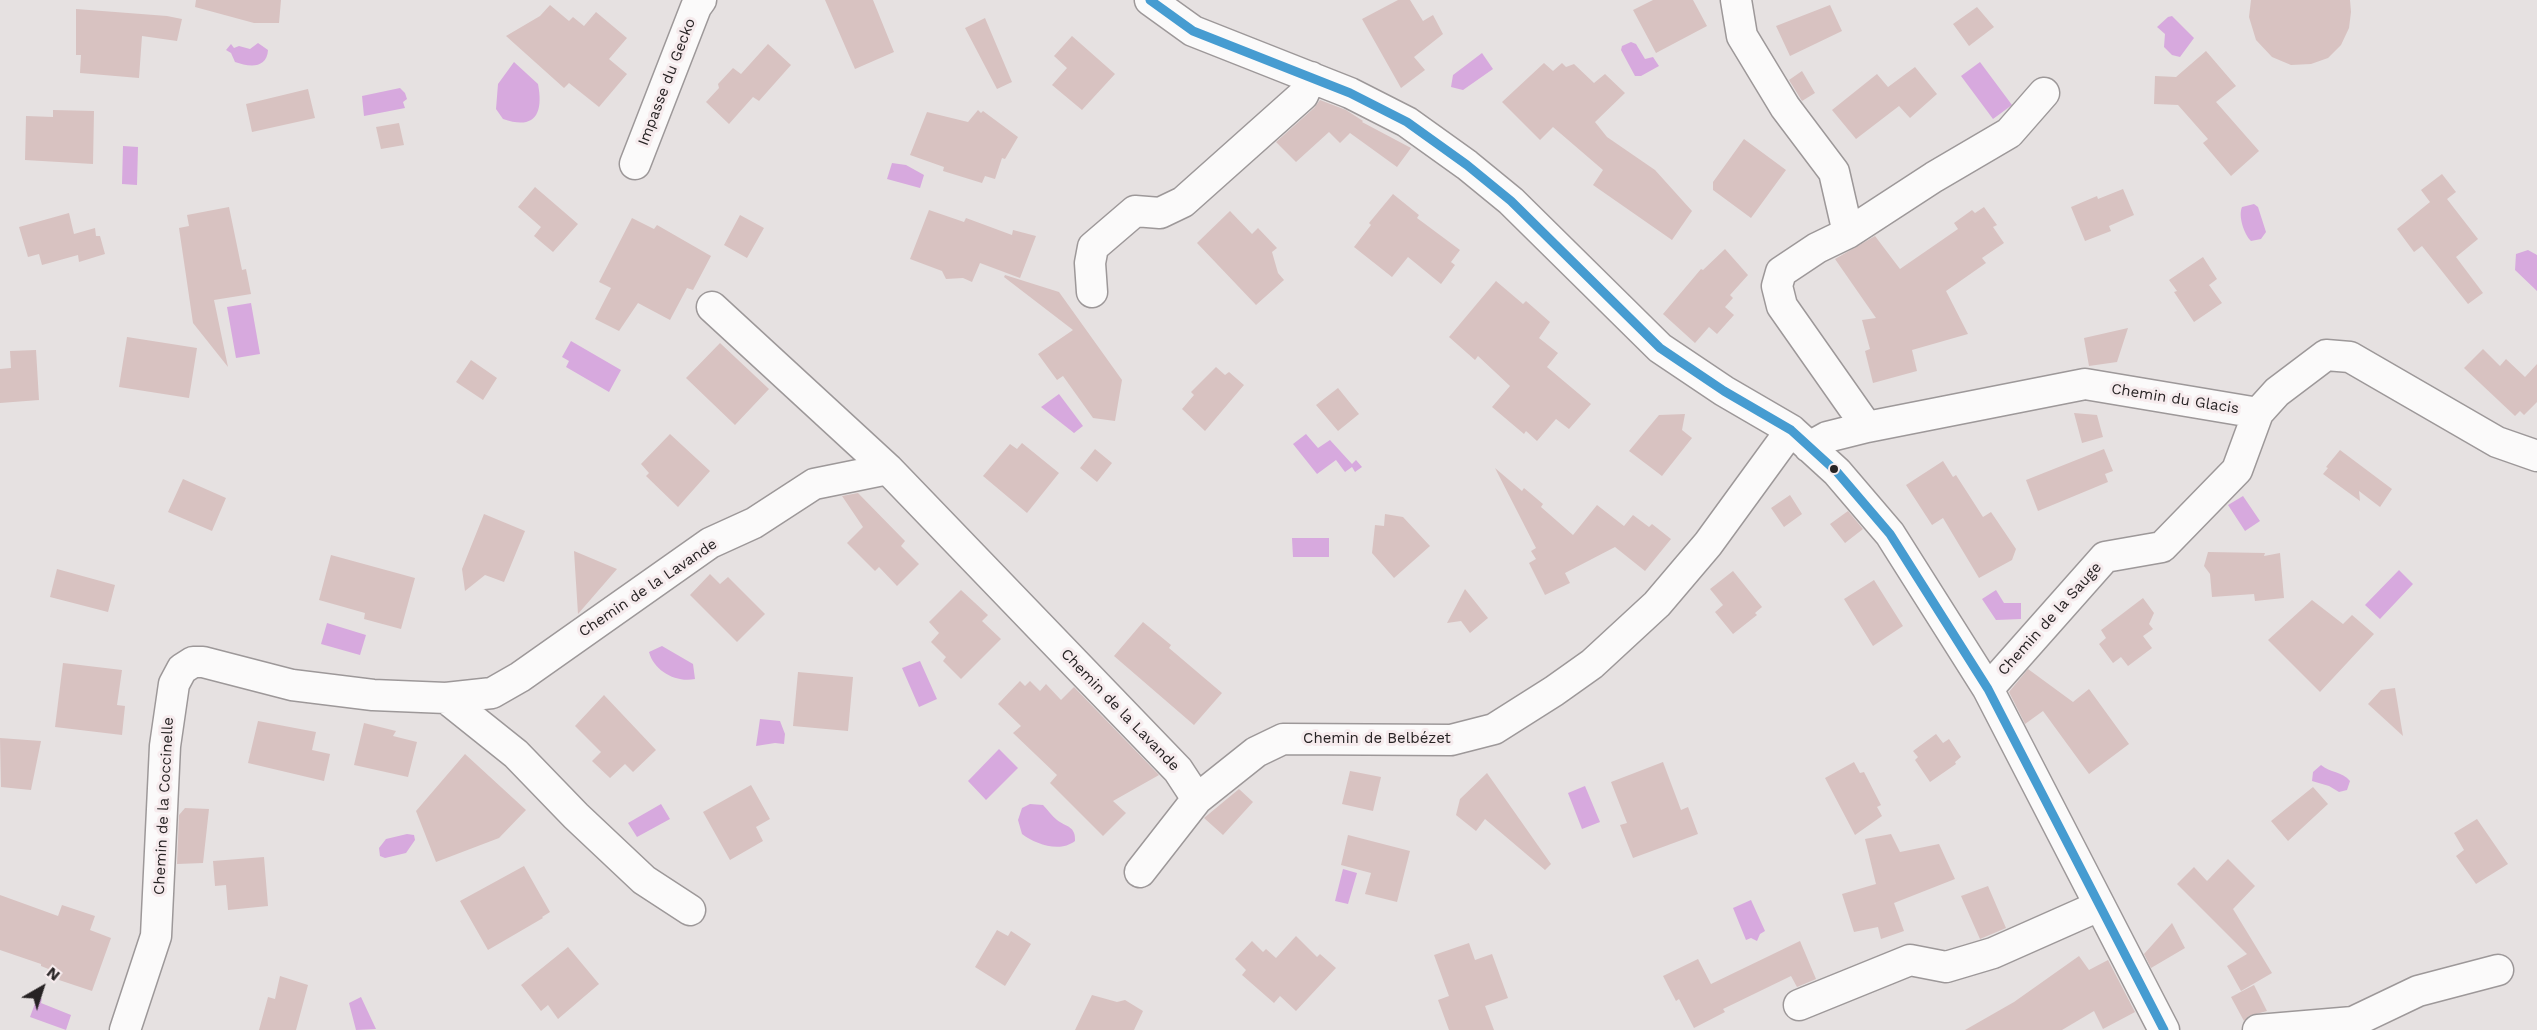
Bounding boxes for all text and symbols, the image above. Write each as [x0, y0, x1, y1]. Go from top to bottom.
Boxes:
street label: Impasse du Gecko [634, 16, 700, 148]
street label: Chemin du Glacis [2110, 380, 2240, 418]
unlabelled marker [1828, 463, 1840, 475]
street label: Chemin de la Lavande [575, 535, 721, 641]
street label: Chemin de la Sauge [1994, 559, 2106, 679]
street label: Chemin de la Lavande [1057, 645, 1183, 775]
street label: Chemin de la Coccinelle [150, 717, 178, 895]
street label: Chemin de Belbézet [1303, 730, 1451, 748]
north arrow [12, 958, 72, 1018]
text: N [43, 963, 64, 985]

